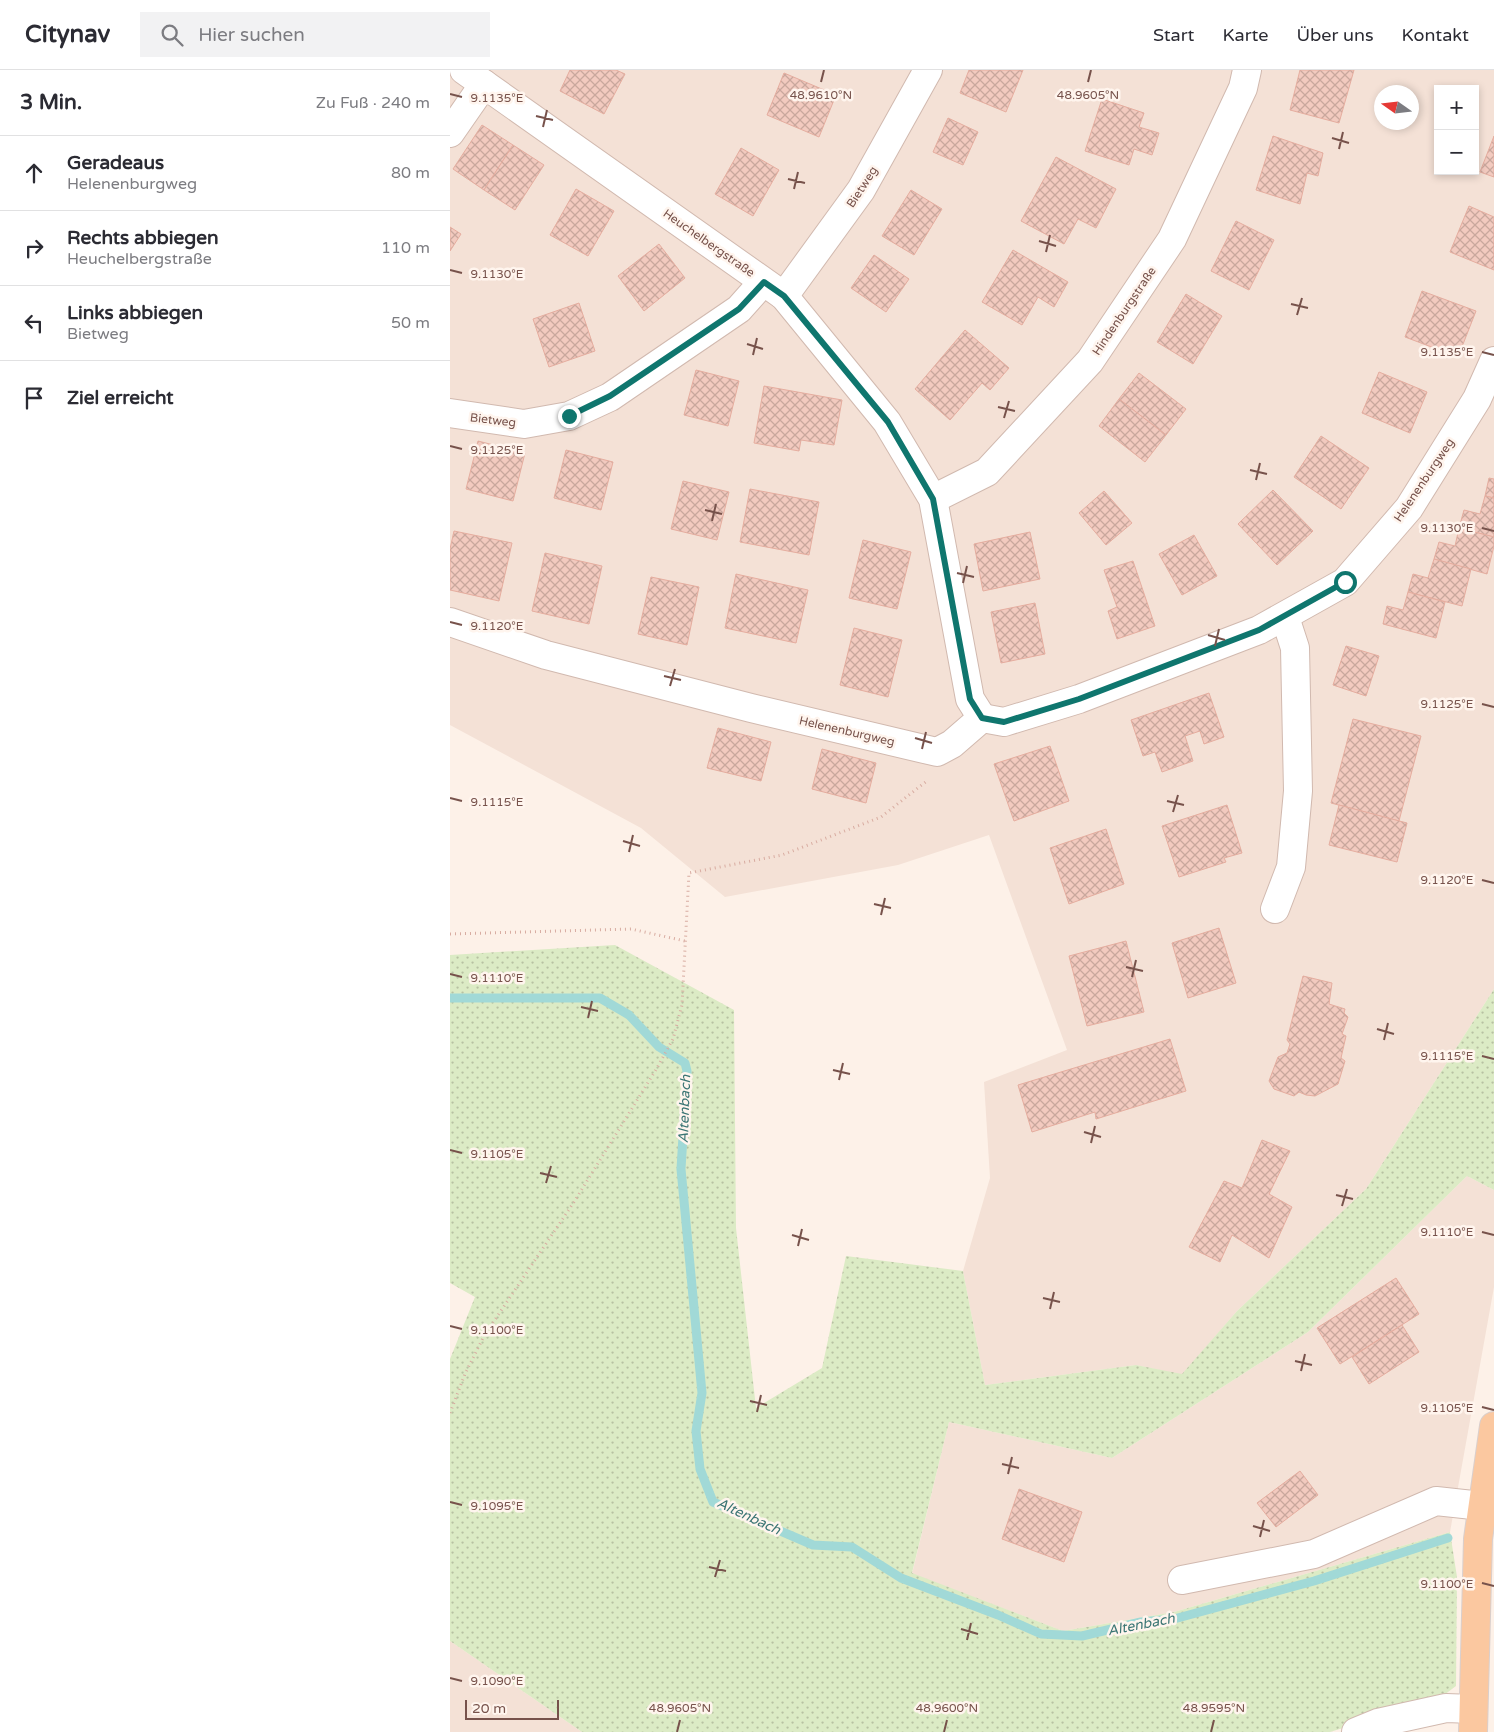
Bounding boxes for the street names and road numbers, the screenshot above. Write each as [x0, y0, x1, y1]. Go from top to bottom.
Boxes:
street label: Bietweg [844, 164, 880, 210]
street label: Heuchelbergstraße [661, 206, 758, 280]
street label: Hindenburgstraße [1089, 264, 1159, 358]
street label: Bietweg [469, 410, 517, 430]
street label: Helenenburgweg [1391, 436, 1457, 524]
street label: Helenenburgweg [798, 713, 896, 749]

